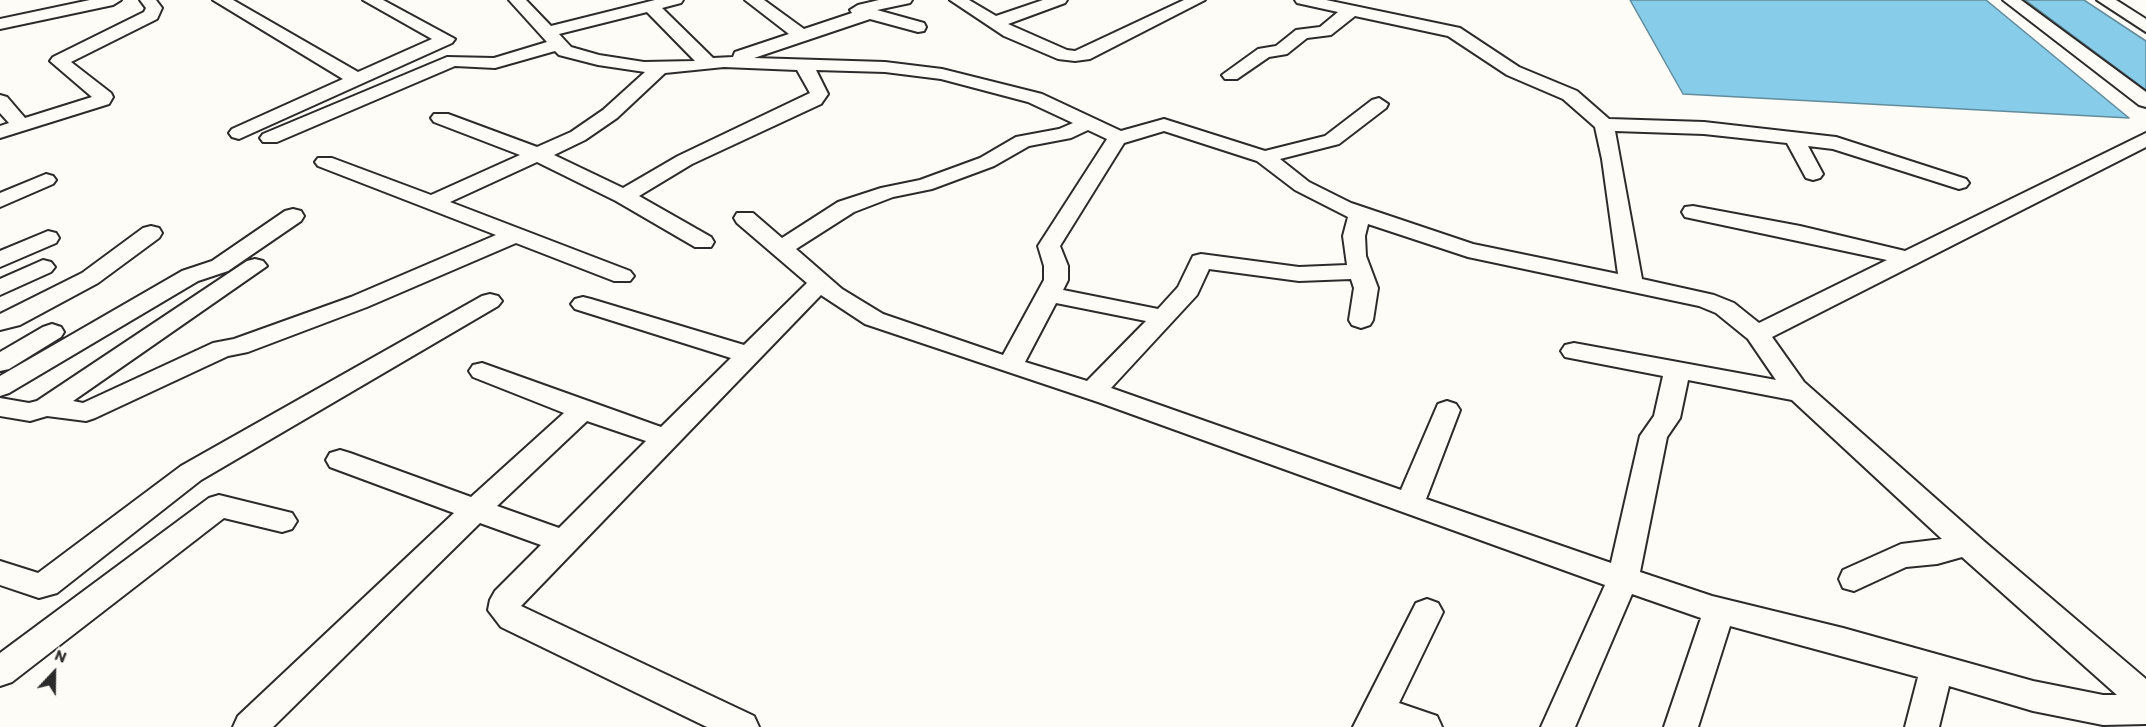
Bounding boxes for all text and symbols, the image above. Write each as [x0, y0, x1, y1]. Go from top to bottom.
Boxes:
north arrow [24, 643, 84, 703]
text: N [52, 645, 70, 667]

